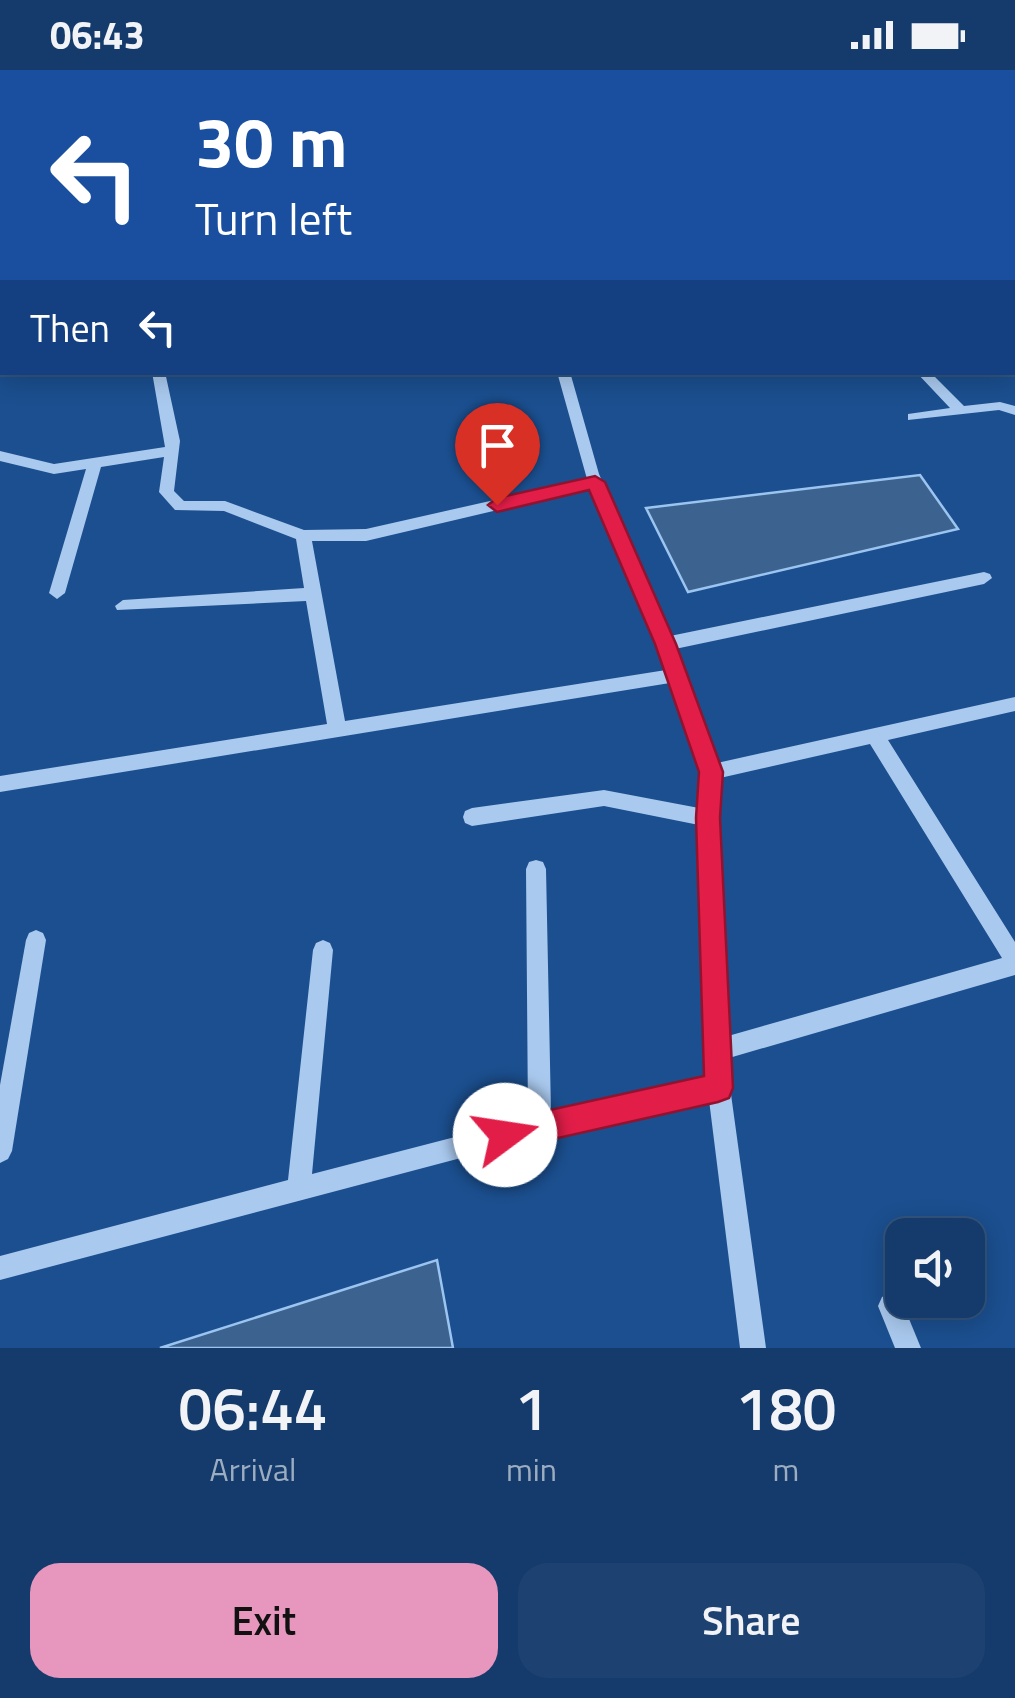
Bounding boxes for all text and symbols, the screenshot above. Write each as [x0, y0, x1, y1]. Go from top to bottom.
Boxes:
text: 06:43 [50, 6, 145, 64]
text: 30 m [195, 88, 348, 194]
icon: left [30, 110, 160, 240]
text: Turn left [195, 184, 352, 252]
text: Then [30, 299, 110, 357]
icon: left [130, 300, 185, 355]
pin [455, 403, 540, 506]
icon: arrive [470, 418, 525, 473]
position arrow [453, 1083, 557, 1187]
map controls [885, 1218, 985, 1318]
button: sound [885, 1218, 985, 1318]
text: 06:44 [179, 1362, 327, 1453]
text: 1 [515, 1362, 548, 1453]
text: 180 [736, 1362, 836, 1453]
text: Arrival [210, 1445, 296, 1493]
text: min [506, 1445, 557, 1493]
text: m [773, 1445, 799, 1493]
button: Exit [30, 1563, 498, 1678]
button: Share [518, 1563, 985, 1678]

